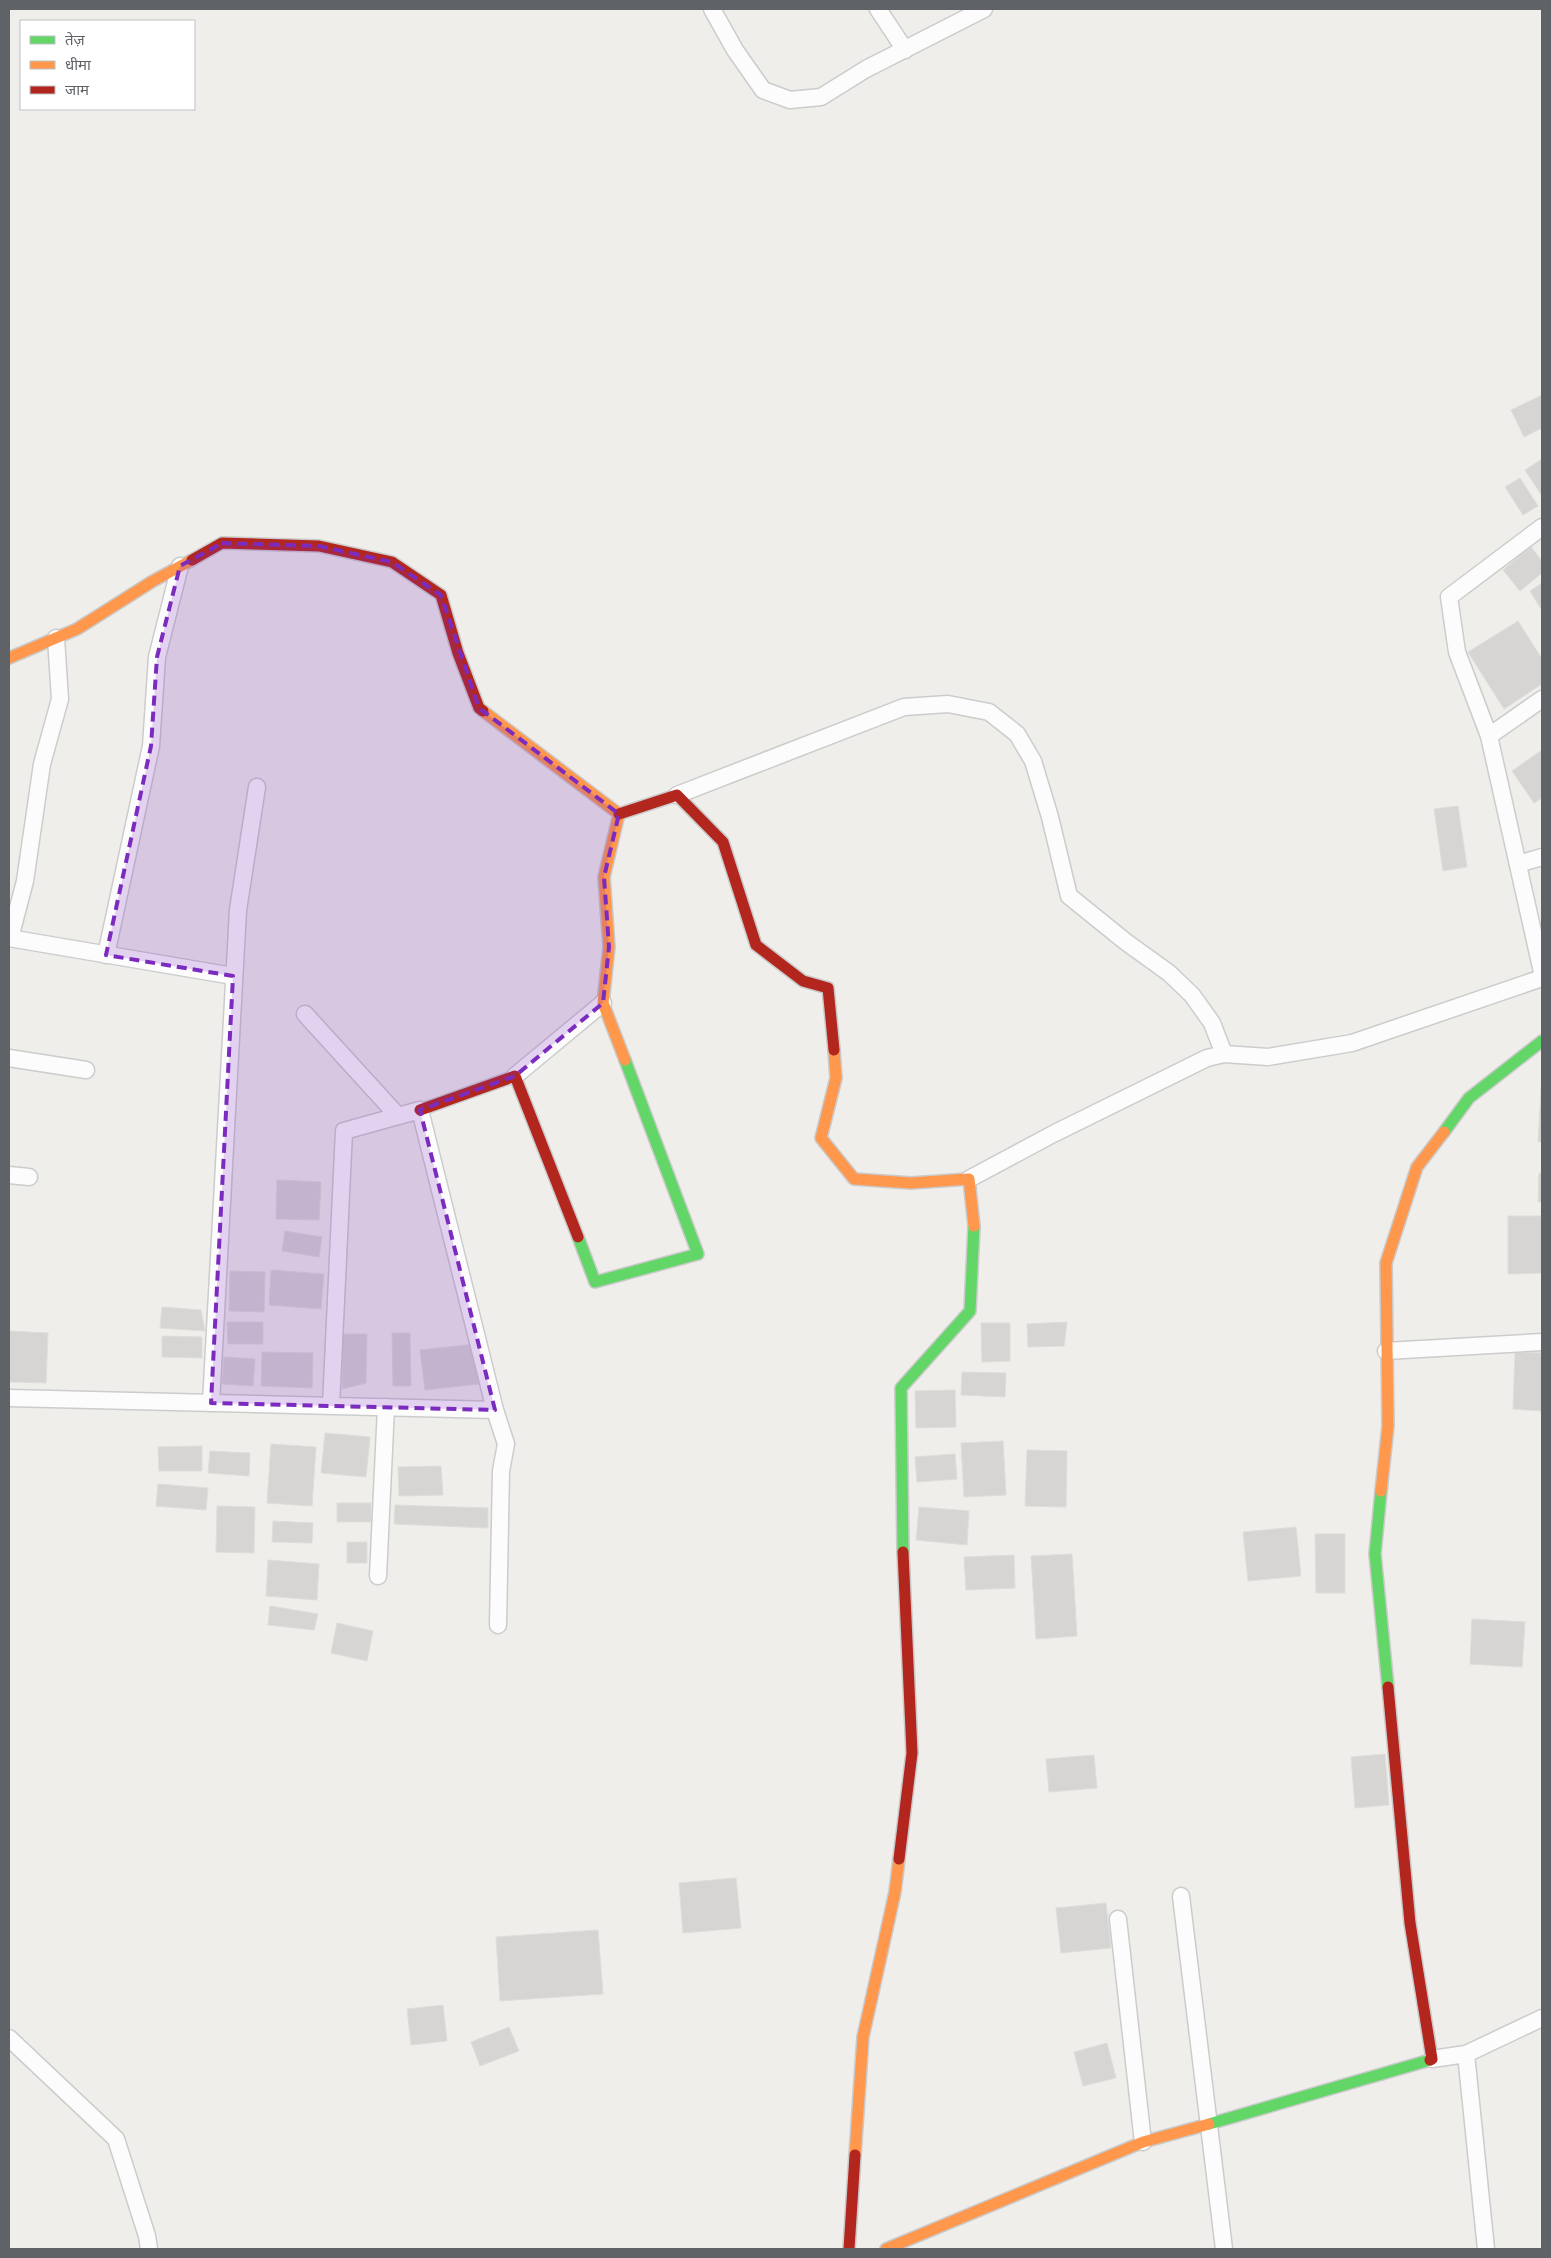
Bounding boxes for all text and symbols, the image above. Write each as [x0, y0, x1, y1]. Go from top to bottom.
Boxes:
legend [20, 20, 195, 110]
text: तेज़ [65, 31, 86, 49]
text: धीमा [65, 56, 92, 74]
text: जाम [65, 81, 90, 99]

